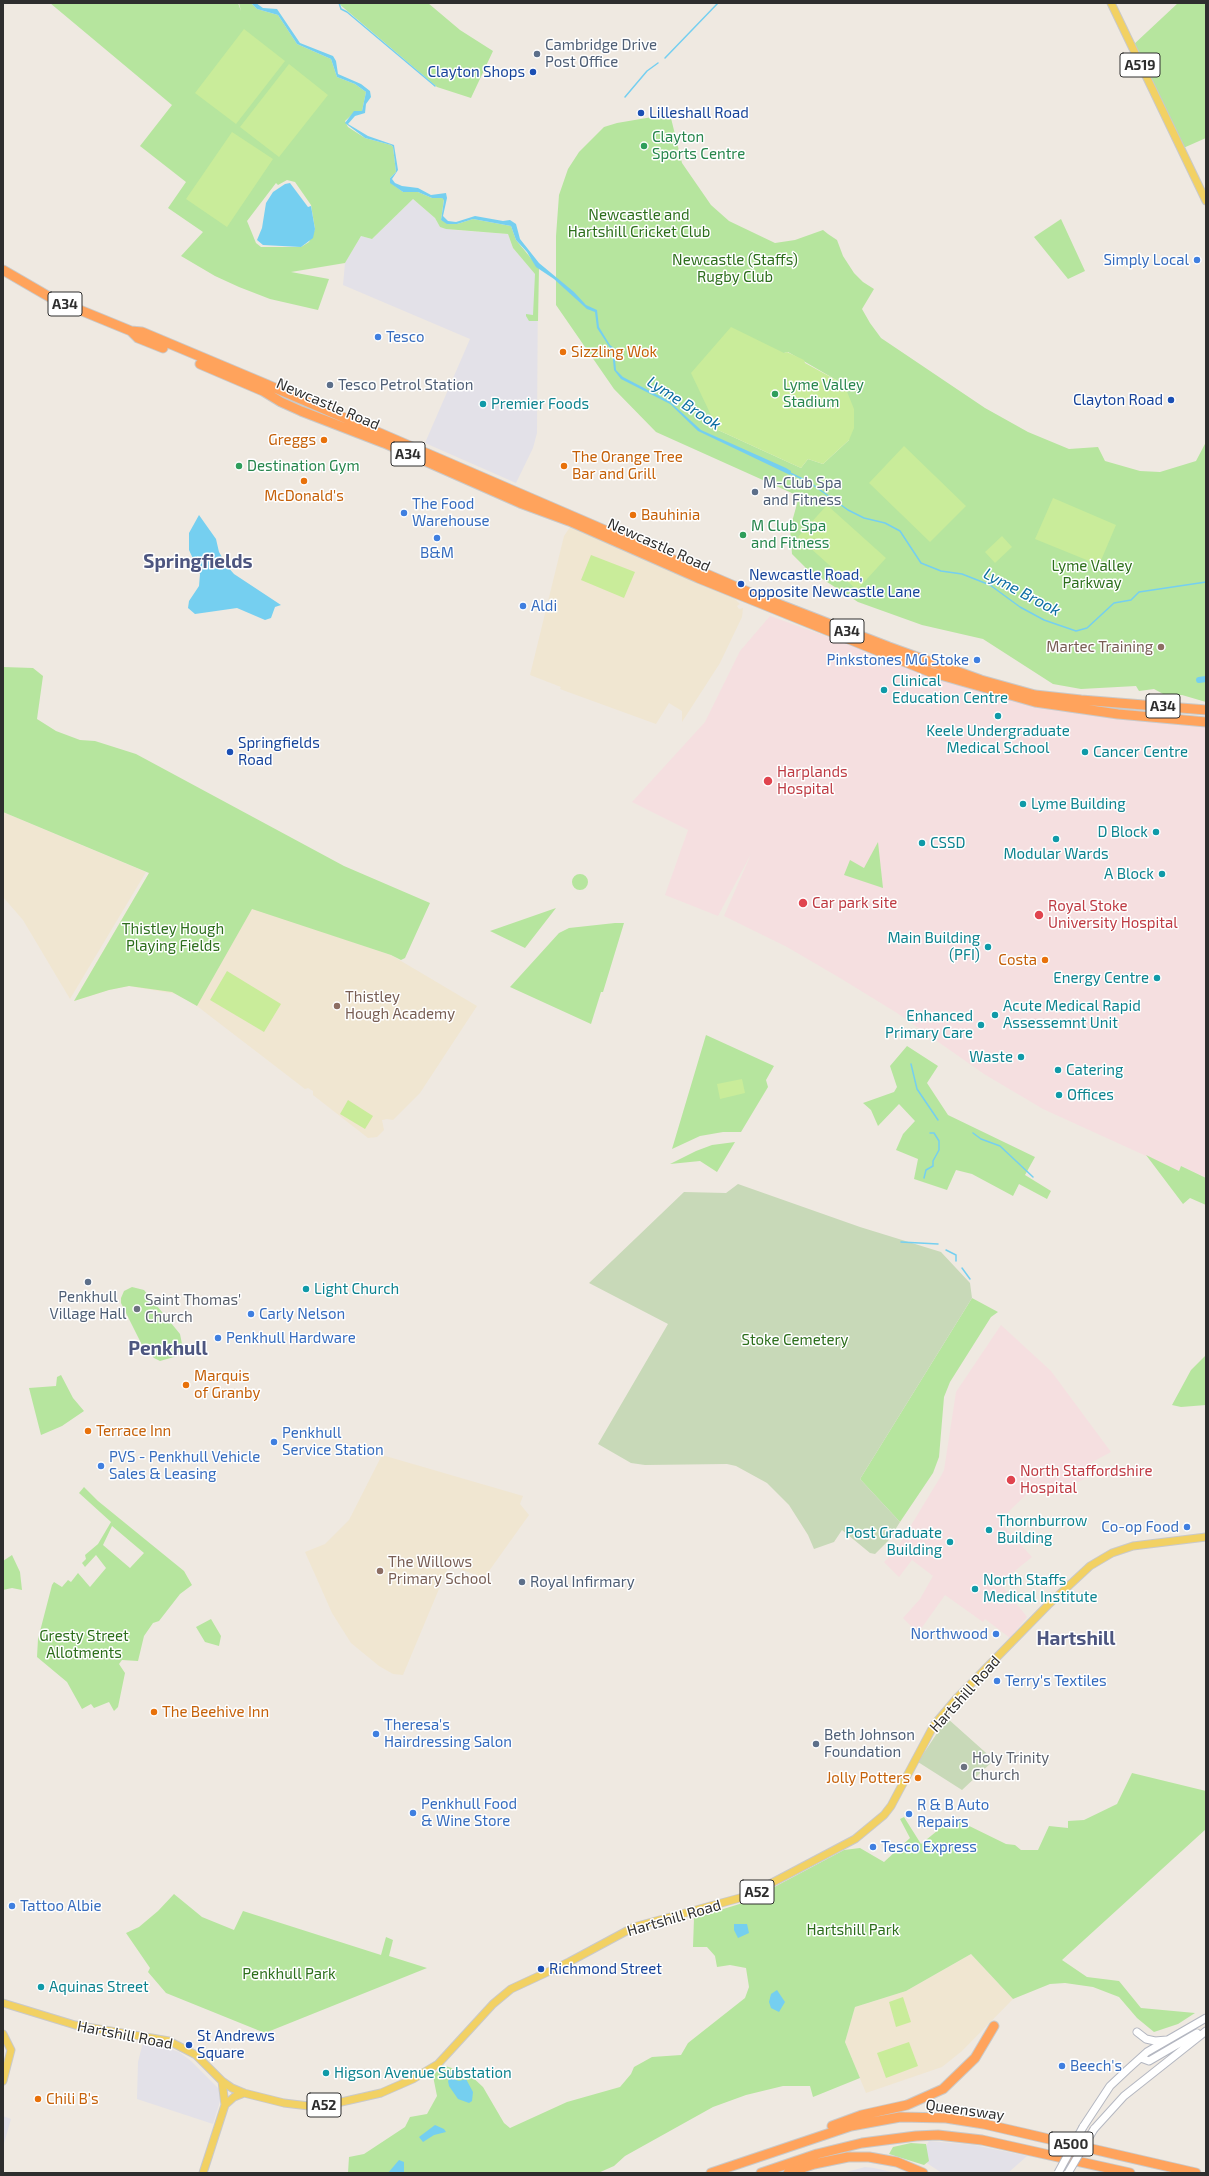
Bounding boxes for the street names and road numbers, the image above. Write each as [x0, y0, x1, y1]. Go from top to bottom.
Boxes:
road number: A519 [1120, 53, 1160, 77]
road number: A34 [48, 292, 82, 316]
street label: Newcastle Road [274, 374, 382, 434]
road number: A34 [391, 442, 425, 466]
street label: Newcastle Road [605, 514, 713, 576]
road number: A34 [830, 619, 864, 643]
road number: A34 [1146, 694, 1180, 718]
street label: Hartshill Road [926, 1652, 1004, 1736]
road number: A52 [740, 1880, 774, 1904]
street label: Hartshill Road [625, 1896, 723, 1940]
street label: Hartshill Road [76, 2017, 174, 2053]
road number: A52 [307, 2093, 341, 2117]
street label: Queensway [924, 2096, 1006, 2124]
road number: A500 [1049, 2132, 1093, 2156]

